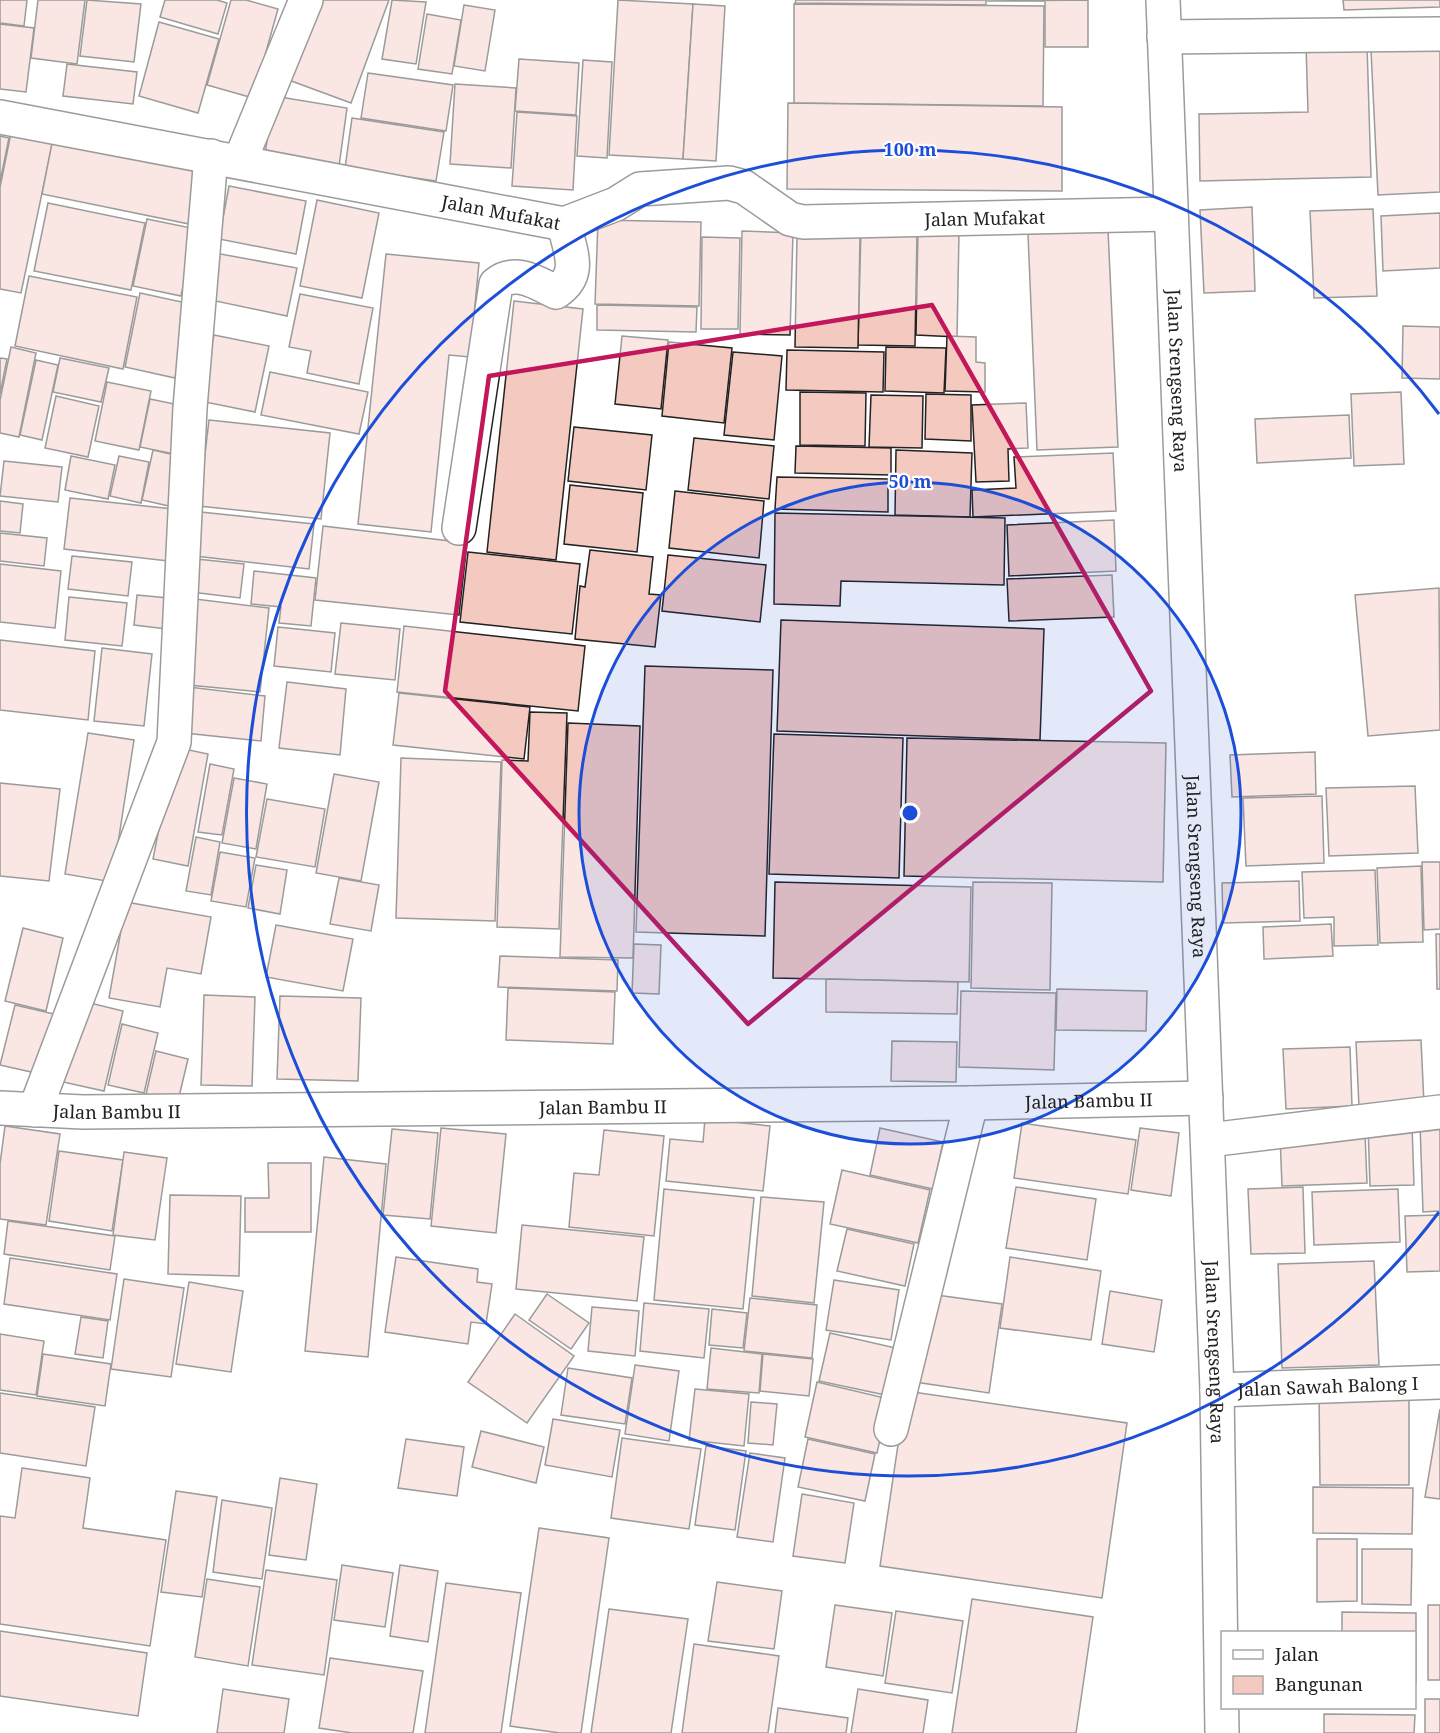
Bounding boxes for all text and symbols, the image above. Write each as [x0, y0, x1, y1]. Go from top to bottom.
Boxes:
text: 100 m [884, 137, 937, 161]
street label: Jalan Mufakat [439, 189, 563, 235]
street label: Jalan Mufakat [923, 205, 1045, 231]
street label: Jalan Srengseng Raya [1162, 288, 1193, 473]
text: 50 m [889, 469, 932, 493]
street label: Jalan Srengseng Raya [1181, 773, 1212, 959]
centre of rings [900, 803, 920, 823]
street label: Jalan Bambu II [1024, 1087, 1153, 1114]
street label: Jalan Bambu II [538, 1094, 667, 1119]
street label: Jalan Bambu II [51, 1099, 181, 1124]
street label: Jalan Srengseng Raya [1200, 1259, 1230, 1444]
street label: Jalan Sawah Balong I [1236, 1371, 1419, 1401]
legend [1221, 1631, 1416, 1709]
text: Jalan [1274, 1642, 1319, 1666]
text: Bangunan [1275, 1672, 1363, 1696]

